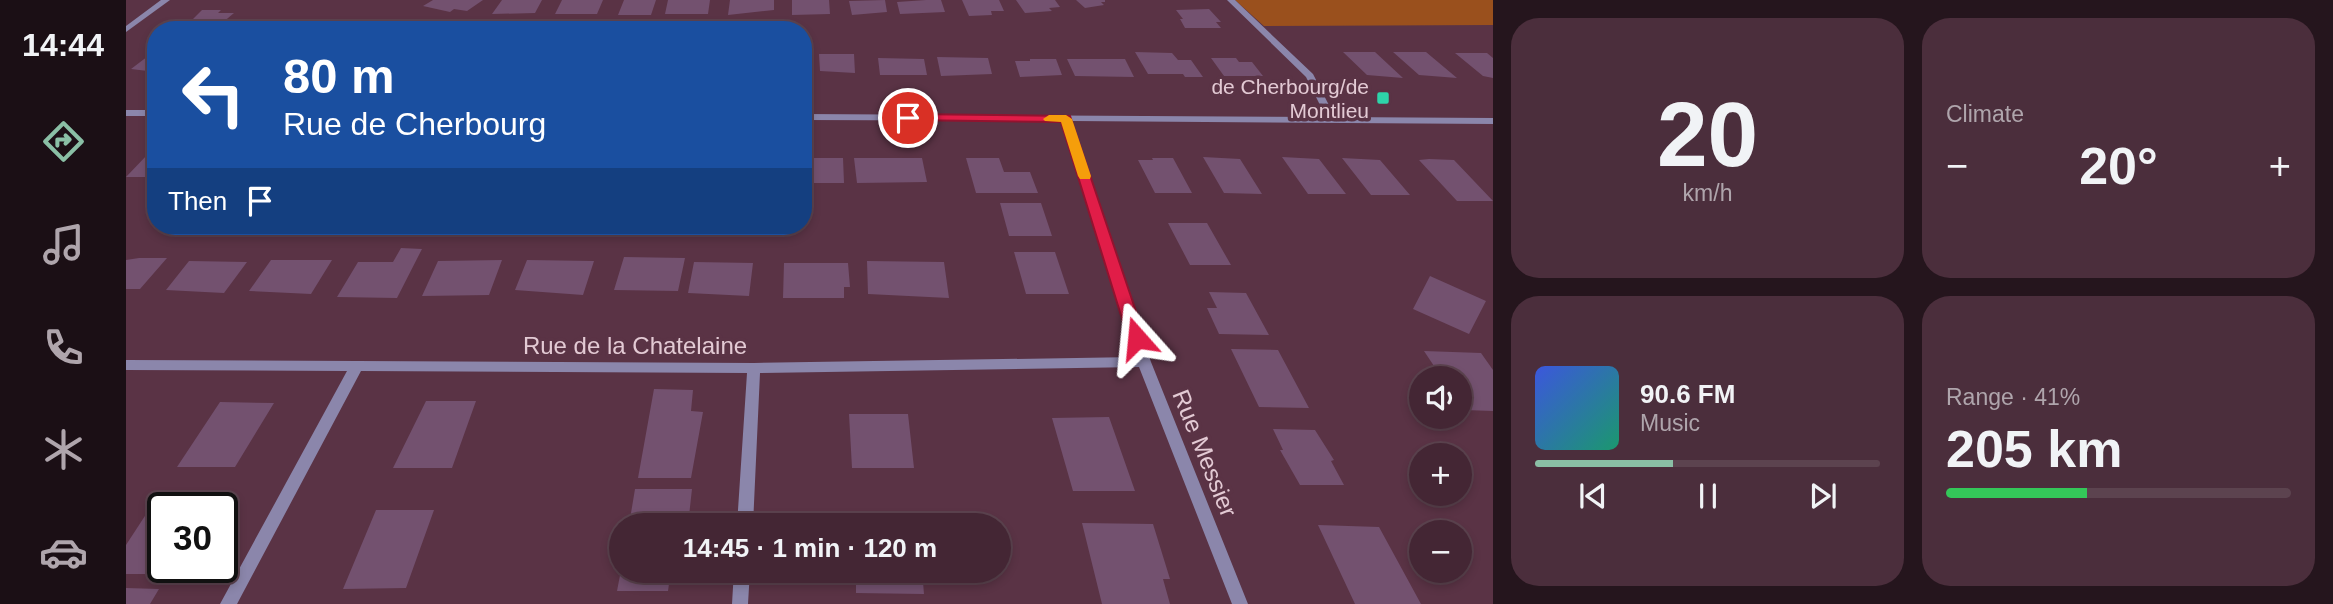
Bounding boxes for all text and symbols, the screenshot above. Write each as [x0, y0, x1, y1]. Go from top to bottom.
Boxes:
text: 14:44 [22, 27, 104, 63]
icon: left [168, 49, 259, 140]
text: 80 m [283, 49, 395, 103]
place label: de Cherbourg/de Montlieu [1211, 75, 1369, 122]
text: 20 [1657, 84, 1758, 185]
pin [878, 88, 938, 148]
marker: de Cherbourg/de Montlieu [1375, 90, 1391, 106]
icon: arrive [889, 99, 927, 137]
text: Climate [1946, 101, 2024, 127]
text: Rue de Cherbourg [283, 106, 546, 142]
icon: directions [39, 117, 88, 166]
text: 20° [2079, 137, 2158, 195]
text: − [1946, 145, 1968, 187]
text: + [2269, 145, 2291, 187]
text: km/h [1683, 180, 1732, 206]
icon: arrive [241, 182, 279, 220]
text: Then [168, 186, 227, 216]
icon: music [39, 220, 88, 269]
position arrow [1100, 301, 1174, 375]
icon: phone [39, 323, 88, 372]
street label: Rue de la Chatelaine [523, 332, 747, 359]
map controls [1409, 366, 1472, 583]
button: sound [1409, 366, 1472, 429]
text: 90.6 FM [1640, 379, 1735, 409]
text: Range · 41% [1946, 384, 2080, 410]
street label: Rue Messier [1167, 385, 1243, 521]
text: Music [1640, 410, 1700, 436]
text: 205 km [1946, 420, 2122, 478]
icon: climate [39, 425, 88, 474]
button: + [1409, 443, 1472, 506]
icon: previous [1574, 477, 1612, 515]
icon: pause [1689, 477, 1727, 515]
icon: next [1804, 477, 1842, 515]
speed limit sign: 30 [147, 492, 238, 583]
button: − [1409, 520, 1472, 583]
icon: car [39, 528, 88, 577]
text: 14:45 · 1 min · 120 m [683, 533, 937, 563]

